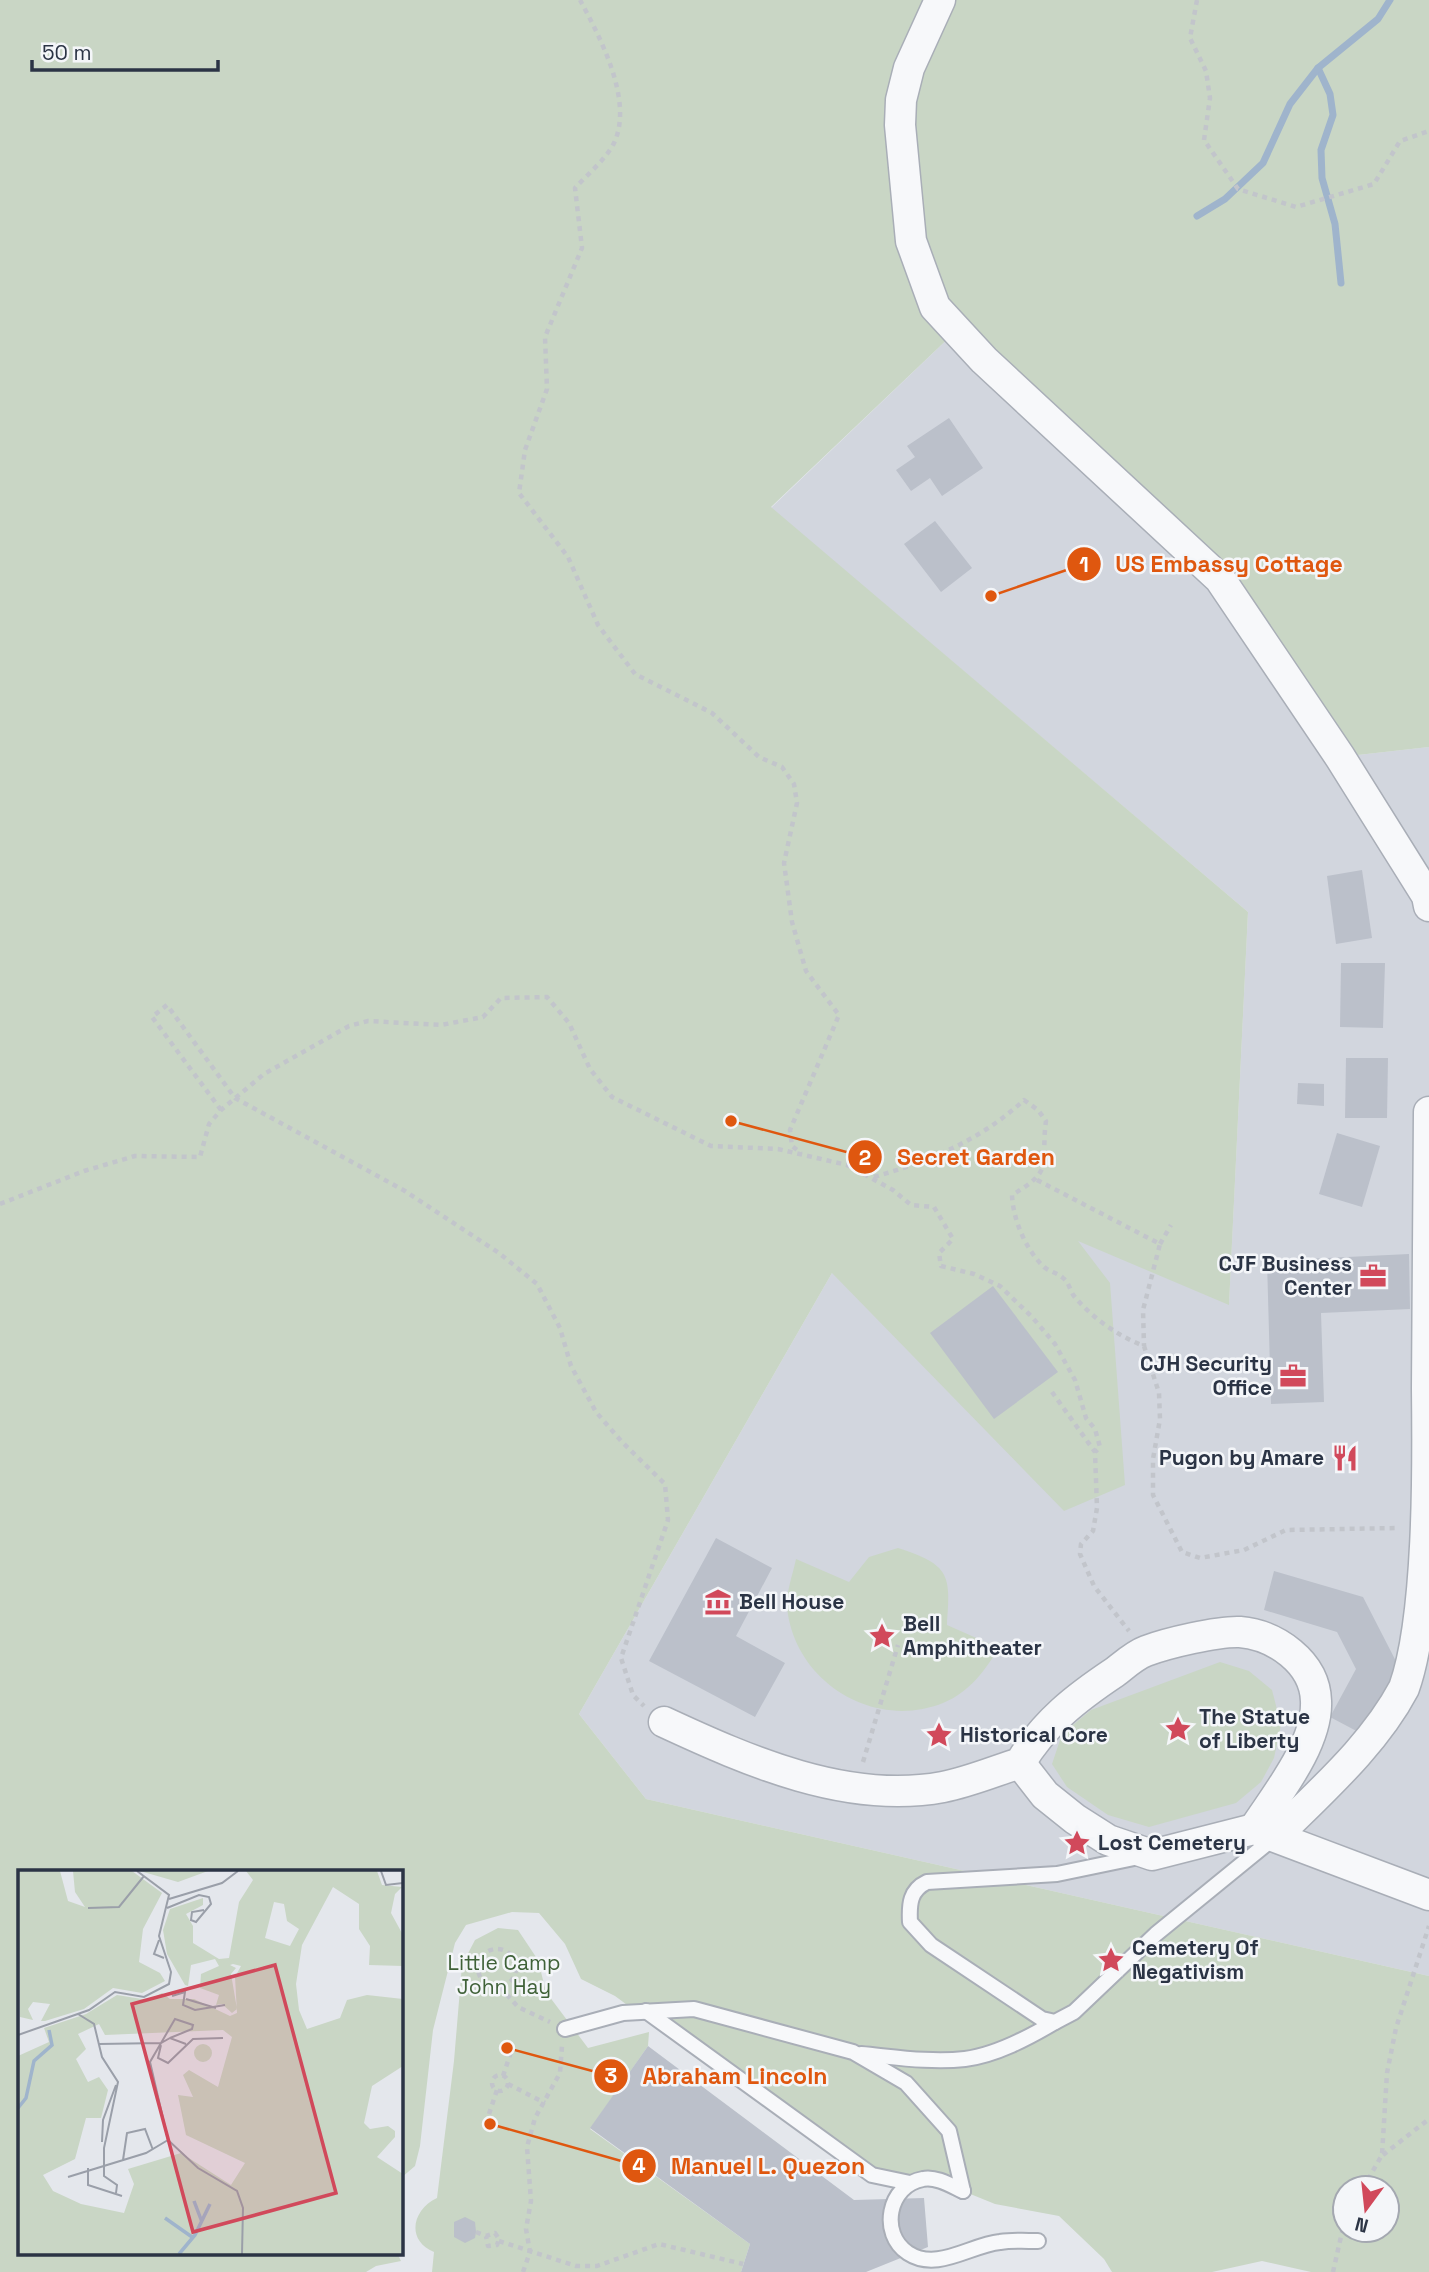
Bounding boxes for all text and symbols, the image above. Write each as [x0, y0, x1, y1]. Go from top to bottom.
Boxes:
scale bar [32, 28, 217, 72]
text: 50 m [42, 39, 92, 66]
callout: US Embassy Cottage [1066, 542, 1357, 586]
text: US Embassy Cottage [1115, 549, 1343, 579]
text: 1 [1079, 551, 1089, 578]
callout: Secret Garden [848, 1135, 1069, 1179]
text: Secret Garden [897, 1142, 1055, 1172]
text: 2 [859, 1144, 871, 1171]
place label: CJF Business Center [1219, 1250, 1352, 1301]
office icon: CJF Business Center [1358, 1261, 1388, 1291]
place label: CJH Security Office [1140, 1350, 1272, 1401]
office icon: CJH Security Office [1278, 1361, 1308, 1391]
restaurant icon: Pugon by Amare [1330, 1443, 1360, 1473]
place label: Pugon by Amare [1159, 1444, 1324, 1471]
museum icon: Bell House [703, 1587, 733, 1617]
place label: Bell House [739, 1588, 844, 1615]
place label: Bell Amphitheater [903, 1610, 1042, 1661]
place icon: Bell Amphitheater [867, 1621, 897, 1651]
place label: The Statue of Liberty [1199, 1703, 1310, 1754]
place icon: The Statue of Liberty [1163, 1714, 1193, 1744]
place icon: Historical Core [924, 1720, 954, 1750]
place label: Historical Core [960, 1721, 1108, 1748]
place icon: Lost Cemetery [1062, 1828, 1092, 1858]
place label: Lost Cemetery [1098, 1829, 1246, 1856]
inset map [18, 1870, 402, 2254]
place label: Cemetery Of Negativism [1132, 1934, 1259, 1985]
place icon: Cemetery Of Negativism [1096, 1945, 1126, 1975]
park label: Little Camp John Hay [447, 1949, 561, 2000]
callout: Abraham Lincoln [594, 2054, 842, 2098]
text: Abraham Lincoln [643, 2061, 827, 2091]
text: 3 [605, 2062, 617, 2089]
callout: Manuel L. Quezon [622, 2144, 880, 2188]
text: Manuel L. Quezon [671, 2151, 865, 2181]
text: 4 [632, 2152, 646, 2179]
north arrow [1331, 2174, 1401, 2244]
text: N [1352, 2211, 1371, 2239]

